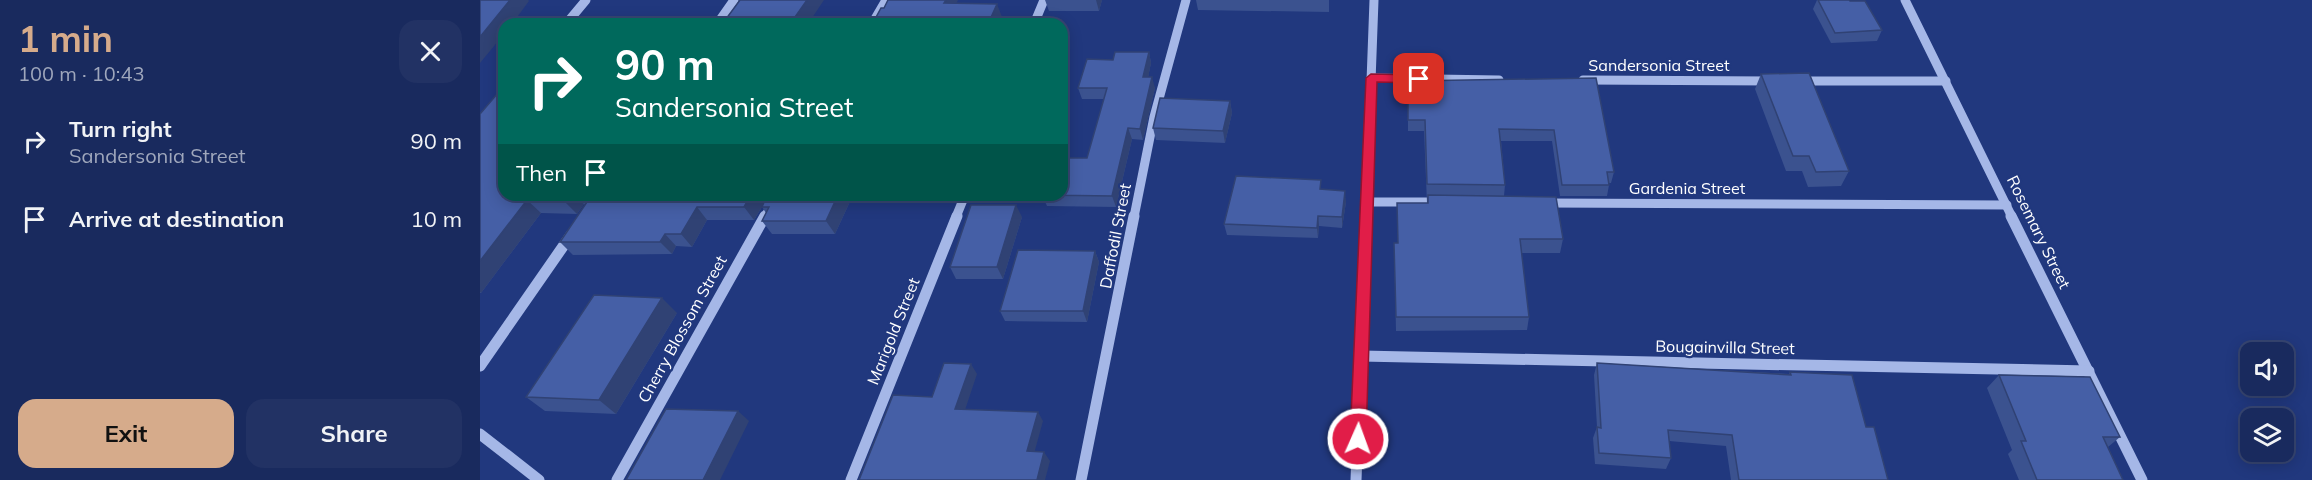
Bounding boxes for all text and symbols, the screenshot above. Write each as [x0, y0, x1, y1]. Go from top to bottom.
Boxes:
text: 1 min [18, 16, 113, 61]
button: close [399, 20, 462, 83]
text: 90 m [615, 38, 715, 91]
icon: right [516, 42, 594, 120]
pin [1393, 53, 1444, 104]
street label: Sandersonia Street [1588, 55, 1730, 75]
text: 100 m · 10:43 [18, 61, 144, 86]
icon: arrive [1402, 62, 1435, 95]
text: Sandersonia Street [615, 90, 853, 124]
text: Turn right [69, 115, 172, 143]
icon: right [18, 125, 51, 158]
text: 90 m [411, 127, 462, 155]
text: Sandersonia Street [69, 143, 246, 168]
icon: arrive [579, 156, 612, 189]
text: Then [516, 159, 567, 187]
street label: Rosemary Street [2003, 172, 2075, 292]
street label: Gardenia Street [1629, 178, 1746, 198]
street label: Daffodil Street [1095, 181, 1135, 290]
icon: arrive [18, 203, 51, 236]
text: Arrive at destination [69, 205, 284, 233]
text: 10 m [411, 205, 462, 233]
street label: Cherry Blossom Street [633, 252, 731, 406]
street label: Marigold Street [862, 274, 924, 387]
street label: Bougainvilla Street [1655, 336, 1795, 358]
map controls [2240, 342, 2294, 462]
button: sound [2240, 342, 2294, 396]
button: Exit [18, 399, 234, 468]
button: Share [246, 399, 462, 468]
position arrow [1326, 407, 1390, 471]
button: layers [2240, 408, 2294, 462]

